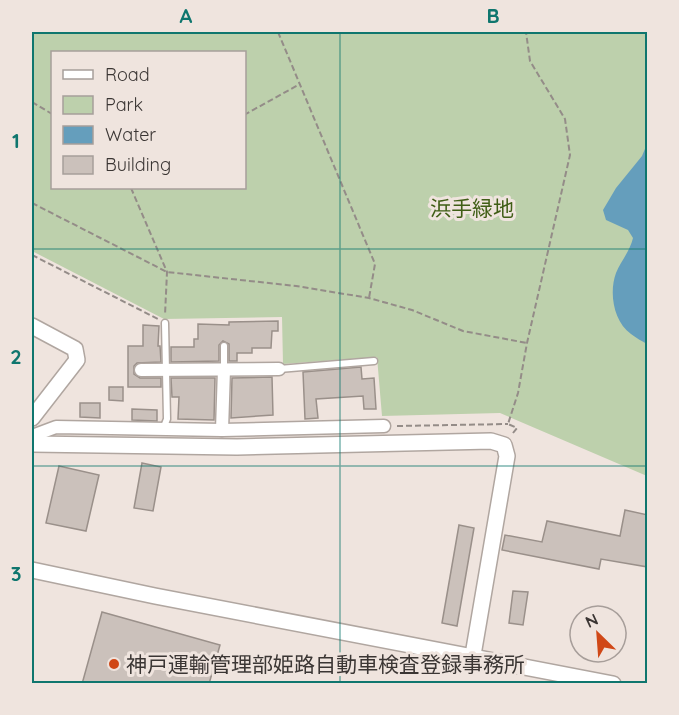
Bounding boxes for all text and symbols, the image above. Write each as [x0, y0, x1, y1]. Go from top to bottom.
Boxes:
text: A [180, 3, 193, 28]
text: B [486, 3, 500, 28]
legend [51, 51, 246, 189]
text: Road [105, 63, 150, 86]
text: Park [105, 93, 143, 116]
text: Water [105, 123, 156, 146]
text: 1 [12, 128, 20, 153]
text: Building [105, 153, 171, 176]
park label: 浜手緑地 [430, 195, 514, 221]
text: 2 [10, 344, 22, 369]
text: 3 [11, 561, 21, 586]
north arrow [568, 604, 628, 664]
text: N [582, 609, 601, 632]
place label: 神戸運輸管理部姫路自動車検査登録事務所 [126, 651, 525, 677]
marker: 神戸運輸管理部姫路自動車検査登録事務所 [107, 657, 121, 671]

